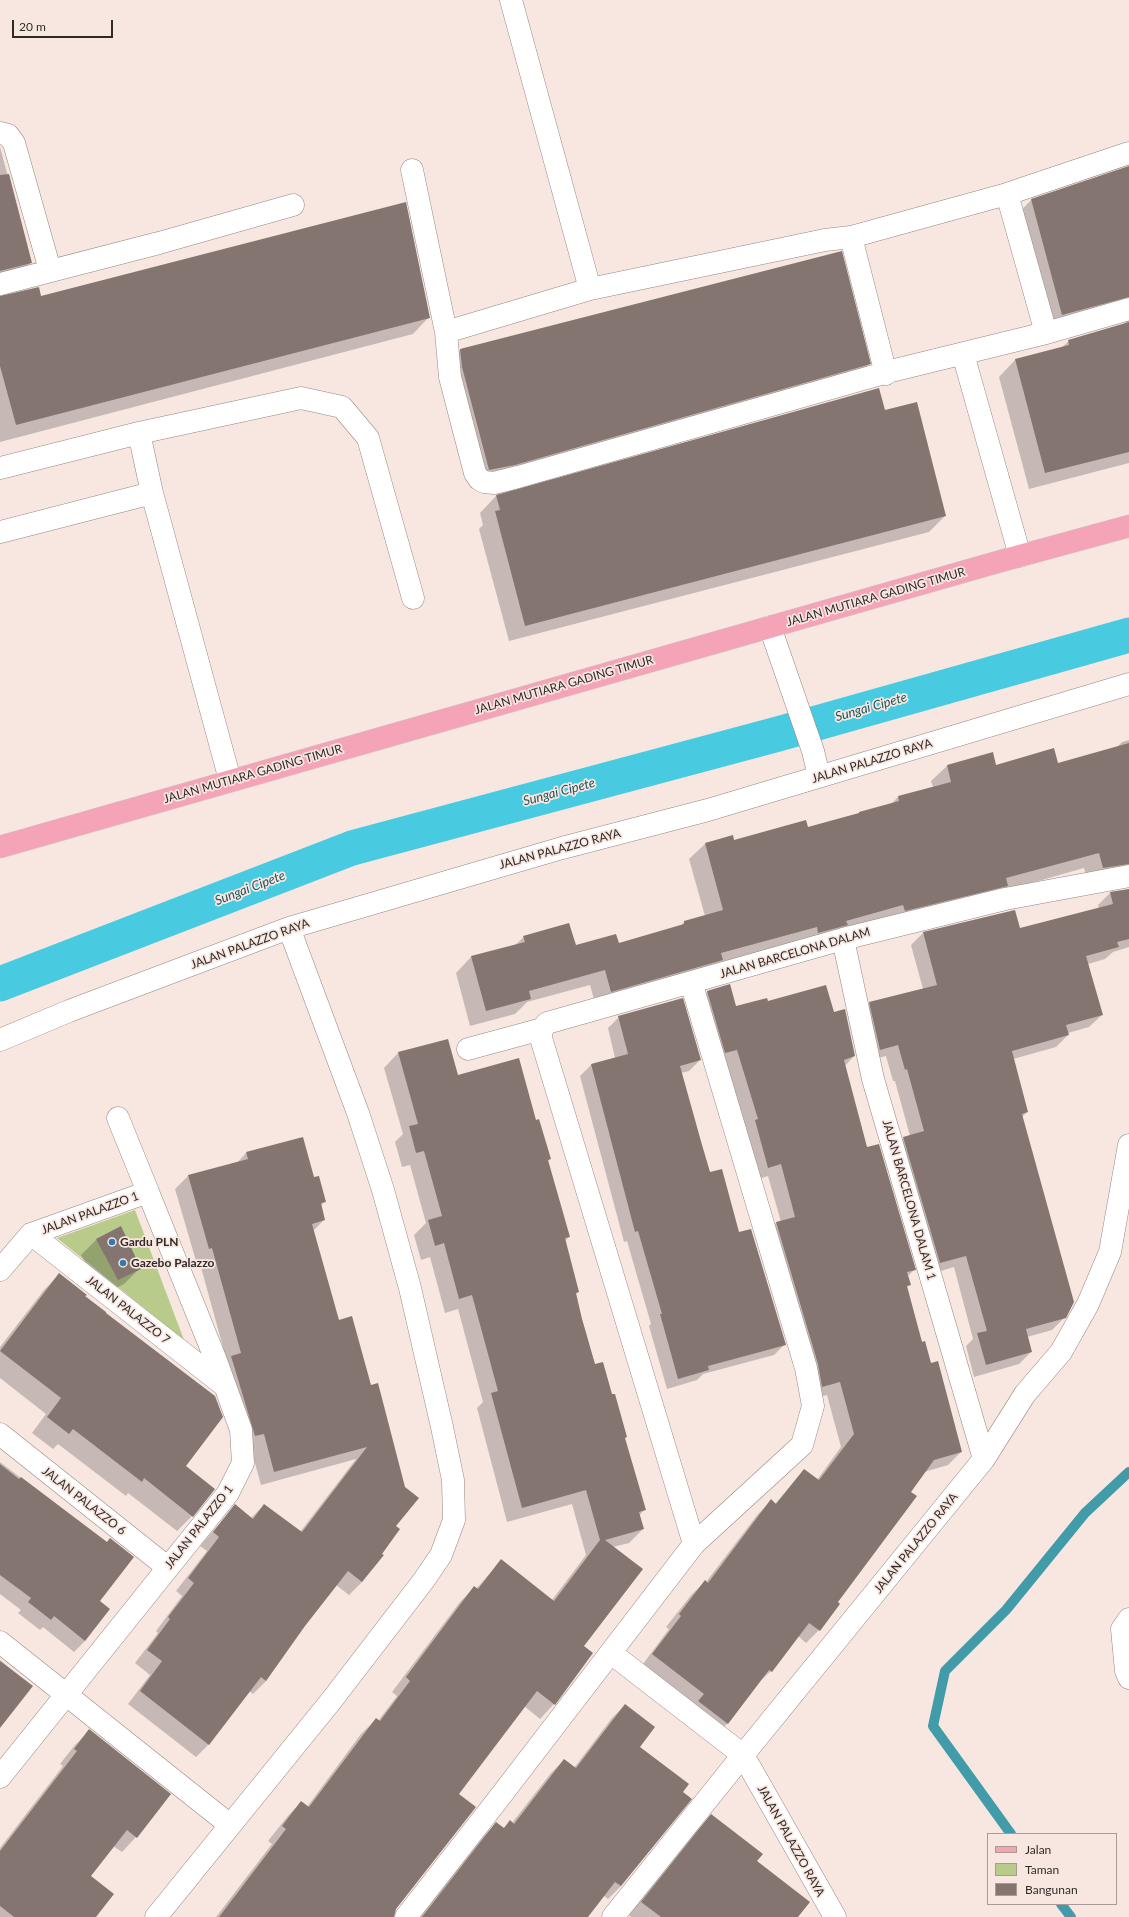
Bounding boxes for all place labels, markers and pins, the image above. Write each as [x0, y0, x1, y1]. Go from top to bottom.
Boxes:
place label: Gardu PLN [120, 1235, 178, 1249]
marker: Gardu PLN [107, 1237, 117, 1247]
place label: Gazebo Palazzo [131, 1256, 214, 1270]
marker: Gazebo Palazzo [118, 1258, 128, 1268]

